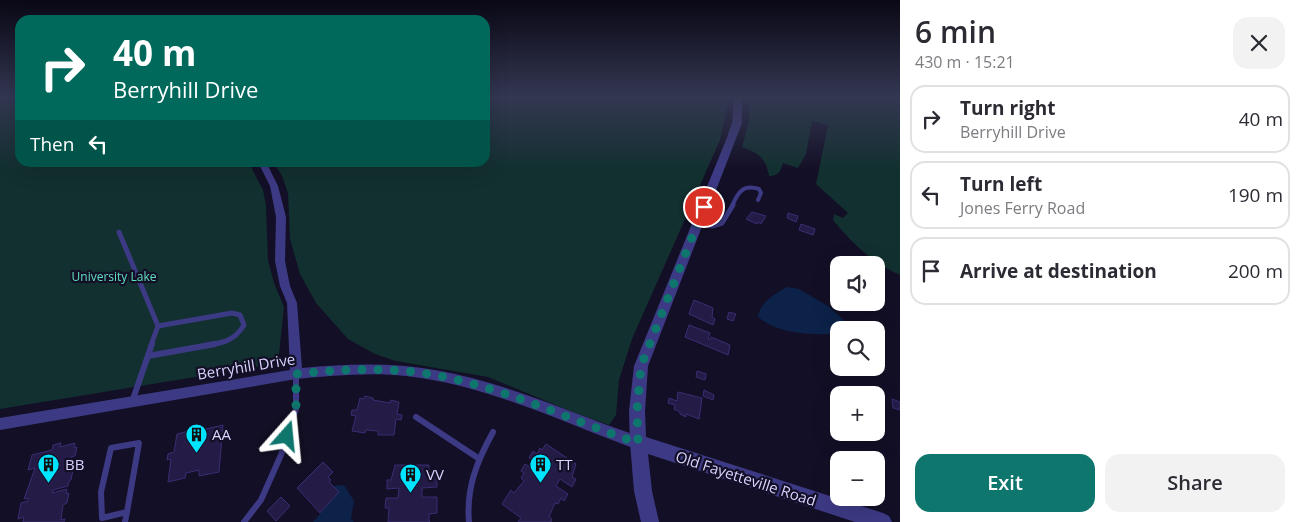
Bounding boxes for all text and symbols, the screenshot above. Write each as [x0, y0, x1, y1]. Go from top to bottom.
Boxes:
text: 6 min [915, 11, 996, 52]
button: close [1233, 17, 1285, 69]
text: 40 m [113, 29, 196, 76]
icon: right [30, 35, 95, 100]
text: 430 m · 15:21 [915, 51, 1015, 73]
text: Berryhill Drive [113, 74, 258, 104]
text: Turn right [960, 95, 1055, 121]
icon: right [917, 105, 945, 133]
text: 40 m [1239, 106, 1283, 132]
text: Berryhill Drive [960, 121, 1066, 143]
icon: left [84, 130, 112, 158]
text: Then [30, 131, 74, 157]
text: Turn left [960, 171, 1042, 197]
icon: left [917, 181, 945, 209]
text: 190 m [1228, 182, 1283, 208]
pin [683, 186, 725, 228]
icon: arrive [690, 193, 718, 221]
text: Jones Ferry Road [960, 197, 1085, 219]
map controls [830, 256, 885, 506]
button: sound [830, 256, 885, 311]
icon: arrive [917, 257, 945, 285]
text: Arrive at destination [960, 258, 1157, 284]
text: 200 m [1228, 258, 1283, 284]
park label: University Lake [72, 268, 157, 285]
button: search [830, 321, 885, 376]
street label: Berryhill Drive [196, 348, 296, 384]
button: + [830, 386, 885, 441]
position arrow [260, 409, 312, 461]
building icon: AA [184, 422, 208, 453]
place label: AA [212, 424, 231, 444]
street label: Old Fayetteville Road [673, 446, 819, 510]
button: − [830, 451, 885, 506]
building icon: BB [37, 452, 61, 483]
building icon: TT [528, 452, 552, 483]
place label: BB [65, 454, 84, 474]
place label: TT [556, 454, 573, 474]
button: Exit [915, 454, 1095, 512]
button: Share [1105, 454, 1285, 512]
building icon: VV [398, 462, 422, 493]
place label: VV [426, 464, 444, 484]

